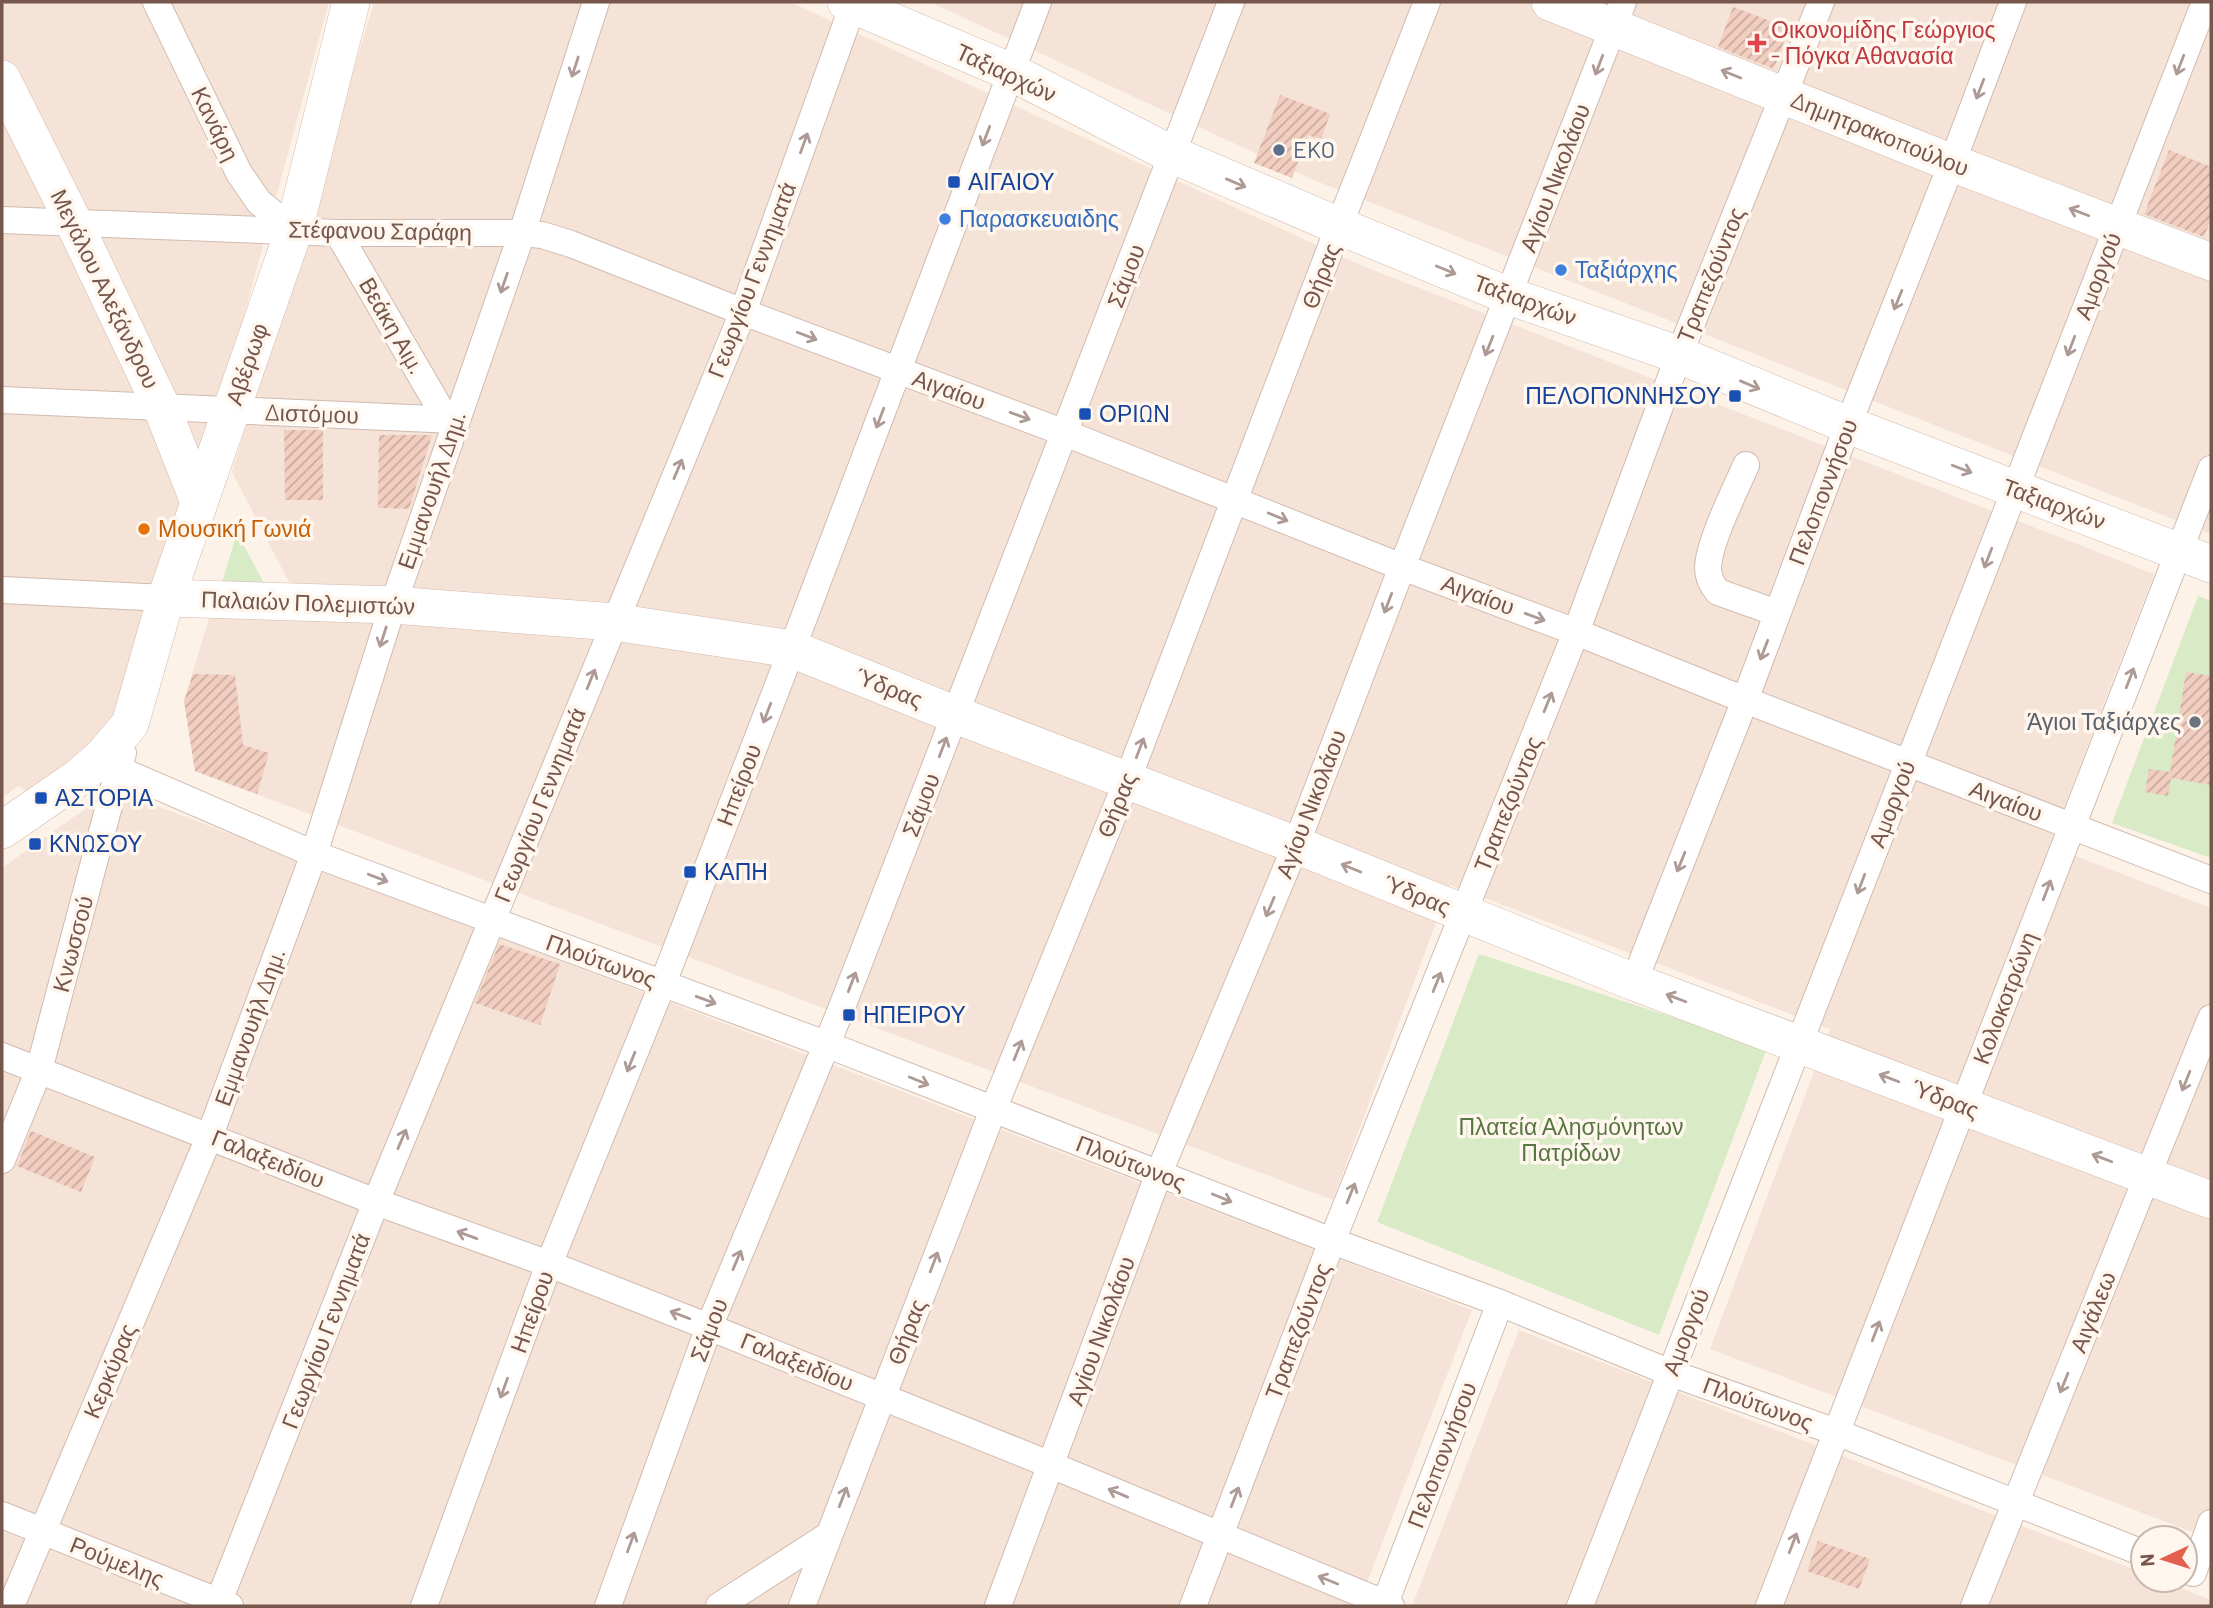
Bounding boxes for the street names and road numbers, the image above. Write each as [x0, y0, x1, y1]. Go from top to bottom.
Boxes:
street label: Ταξιαρχών [952, 37, 1061, 108]
street label: Κανάρη [186, 82, 246, 165]
street label: Δημητρακοπούλου [1787, 85, 1973, 181]
street label: Αγίου Νικολάου [1513, 100, 1595, 256]
street label: Γεωργίου Γεννηματά [701, 178, 801, 381]
street label: Μεγάλου Αλεξάνδρου [45, 184, 166, 393]
street label: Τραπεζούντος [1670, 203, 1750, 346]
street label: Στέφανου Σαράφη [288, 214, 472, 246]
street label: Αμοργού [2068, 228, 2126, 323]
street label: Θήρας [1295, 239, 1345, 312]
street label: Σάμου [1100, 240, 1150, 311]
street label: Ταξιαρχών [1470, 268, 1581, 331]
street label: Βεάκη Αιμ. [354, 272, 432, 379]
street label: Αβέρωφ [219, 319, 273, 408]
street label: Αιγαίου [909, 363, 990, 415]
street label: Διστόμου [265, 397, 359, 429]
street label: Εμμανουήλ Δημ. [391, 407, 471, 573]
street label: Πελοποννήσου [1781, 415, 1863, 568]
street label: Ταξιαρχών [1999, 472, 2110, 535]
street label: Αιγαίου [1438, 568, 1519, 620]
street label: Παλαιών Πολεμιστών [200, 584, 416, 620]
street label: Ύδρας [852, 661, 927, 713]
street label: Γεωργίου Γεννηματά [487, 703, 591, 906]
street label: Αγίου Νικολάου [1269, 726, 1351, 882]
street label: Τραπεζούντος [1467, 732, 1547, 875]
street label: Ηπείρου [710, 740, 766, 829]
street label: Αμοργού [1862, 756, 1920, 851]
street label: Θήρας [1090, 768, 1142, 841]
street label: Σάμου [895, 769, 945, 840]
street label: Αιγαίου [1966, 773, 2047, 827]
street label: Ύδρας [1380, 868, 1455, 920]
street label: Κνωσσού [46, 893, 98, 995]
street label: Πλούτωνος [542, 927, 660, 993]
street label: Κολοκοτρώνη [1966, 928, 2042, 1068]
street label: Εμμανουήλ Δημ. [208, 944, 291, 1109]
street label: Ύδρας [1908, 1072, 1983, 1124]
street label: Γαλαξειδίου [208, 1123, 329, 1193]
street label: Πλούτωνος [1073, 1128, 1190, 1196]
street label: Γεωργίου Γεννηματά [275, 1229, 375, 1432]
street label: Αγίου Νικολάου [1060, 1252, 1140, 1409]
street label: Τραπεζούντος [1258, 1259, 1336, 1403]
street label: Ηπείρου [503, 1267, 559, 1357]
street label: Αιγάλεω [2063, 1267, 2121, 1356]
street label: Αμοργού [1656, 1284, 1714, 1379]
street label: Σάμου [683, 1294, 733, 1365]
street label: Θήρας [881, 1295, 931, 1368]
street label: Κερκύρας [77, 1319, 142, 1422]
street label: Γαλαξειδίου [737, 1326, 858, 1396]
street label: Πλούτωνος [1699, 1370, 1817, 1436]
street label: Πελοποννήσου [1400, 1378, 1482, 1531]
street label: Ρούμελης [66, 1530, 168, 1593]

